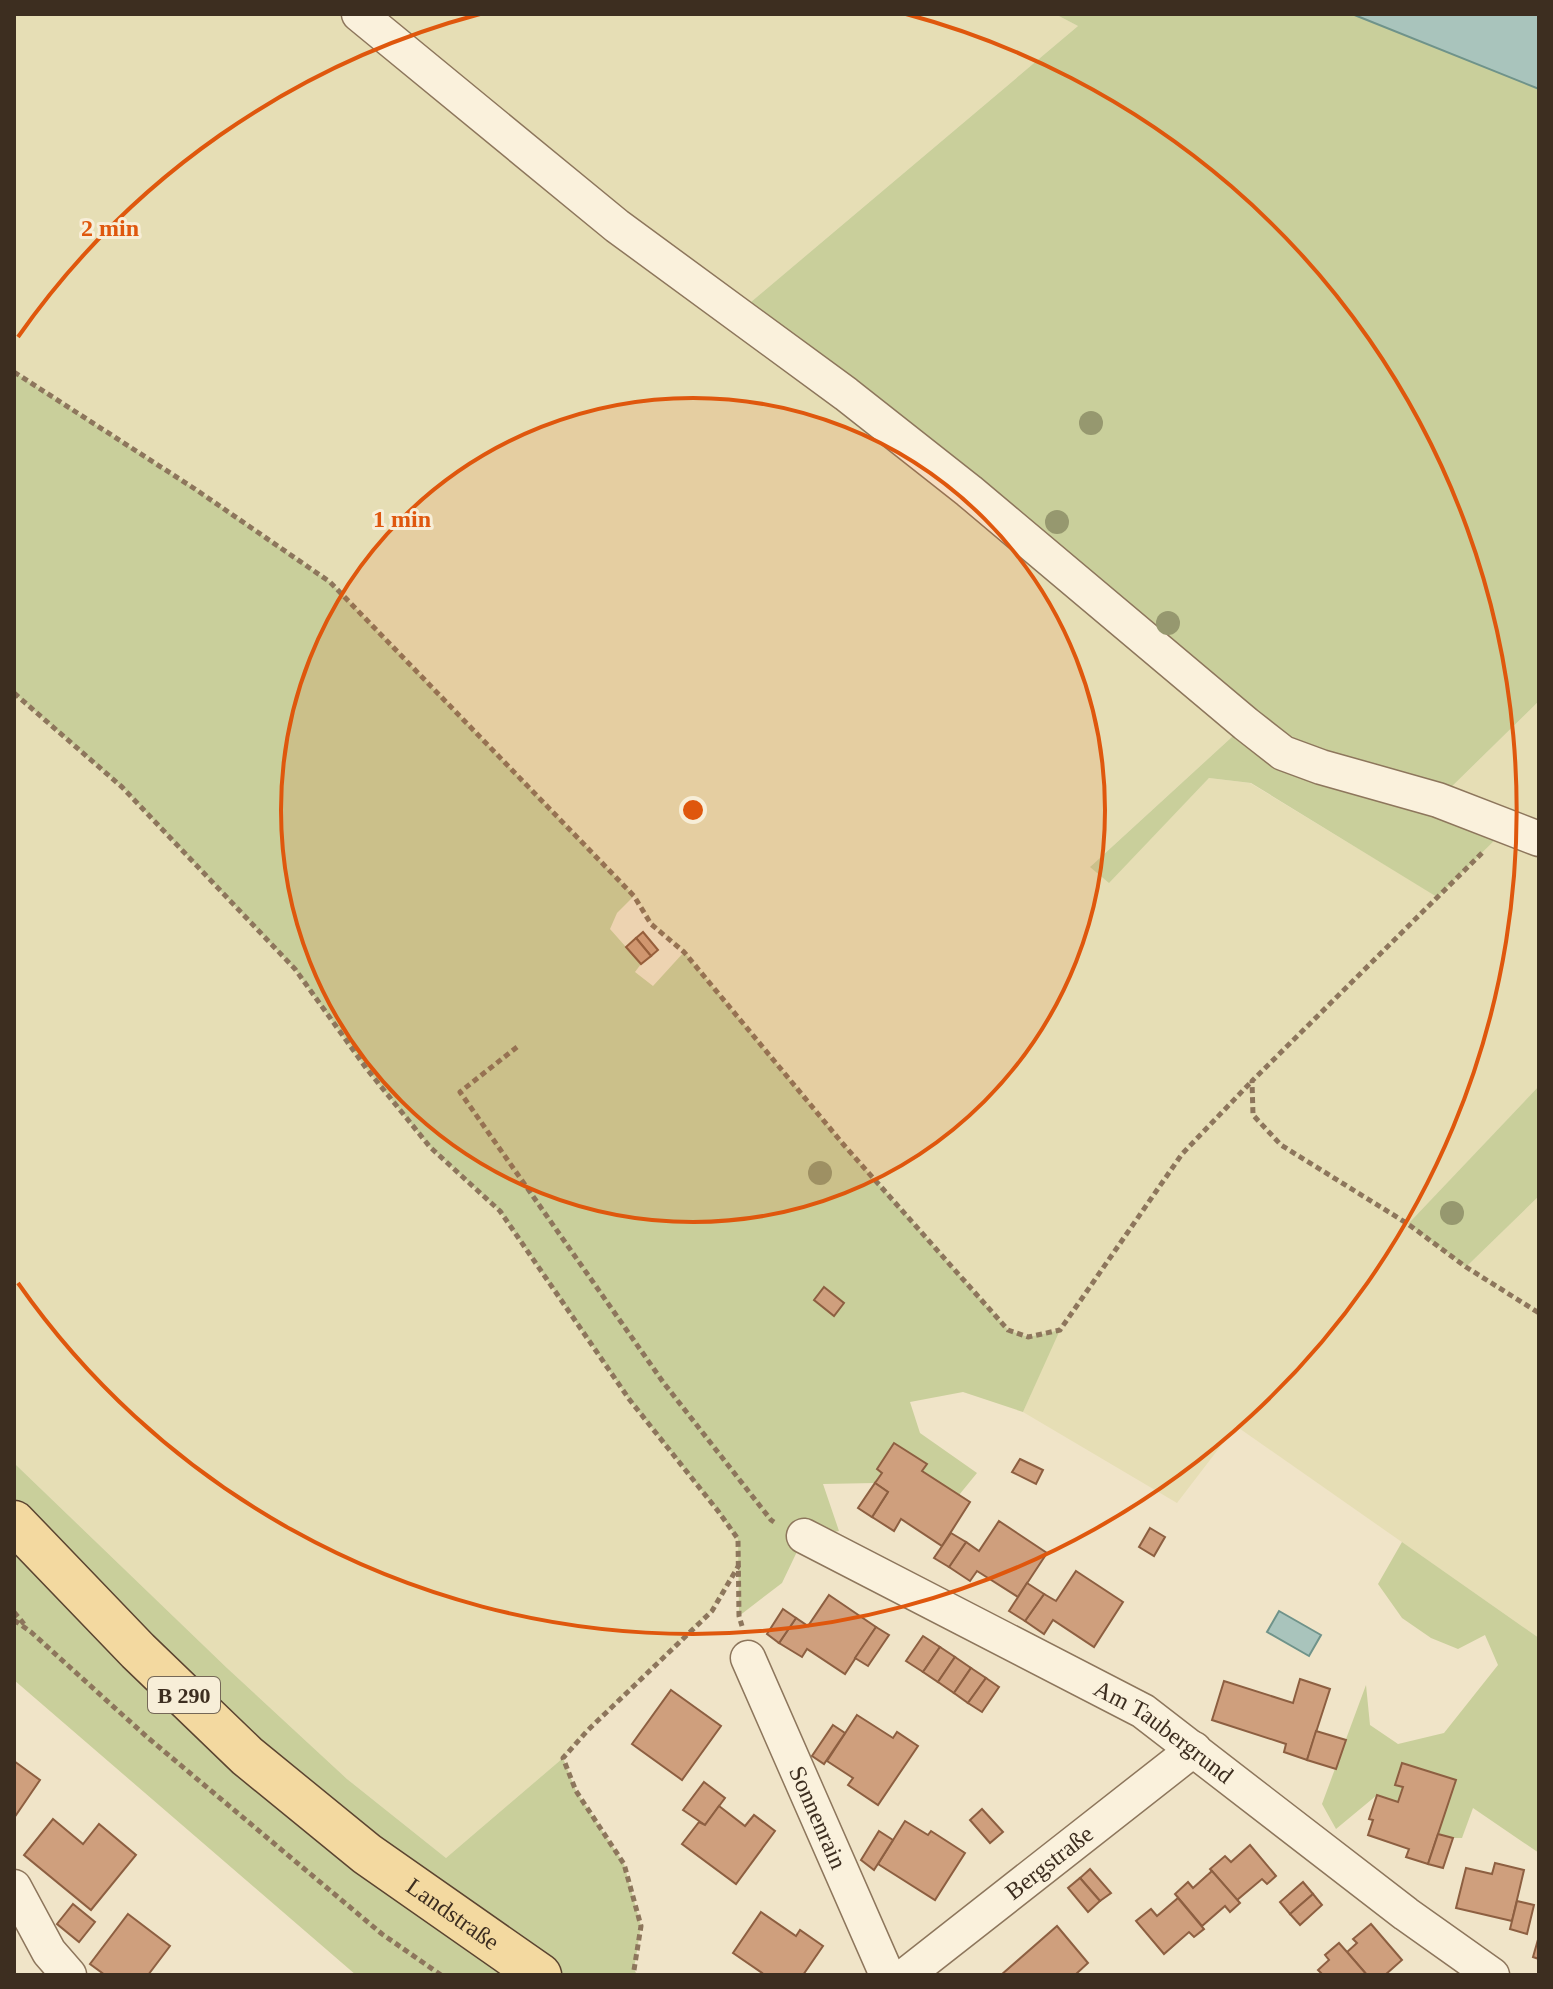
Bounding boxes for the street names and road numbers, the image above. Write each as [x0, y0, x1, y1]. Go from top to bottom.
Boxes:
street label: Am Taubergrund [1090, 1675, 1238, 1789]
road number: B 290 [148, 1677, 220, 1713]
street label: Sonnenrain [784, 1762, 852, 1873]
street label: Bergstraße [1000, 1820, 1098, 1905]
street label: Landstraße [402, 1873, 504, 1955]

